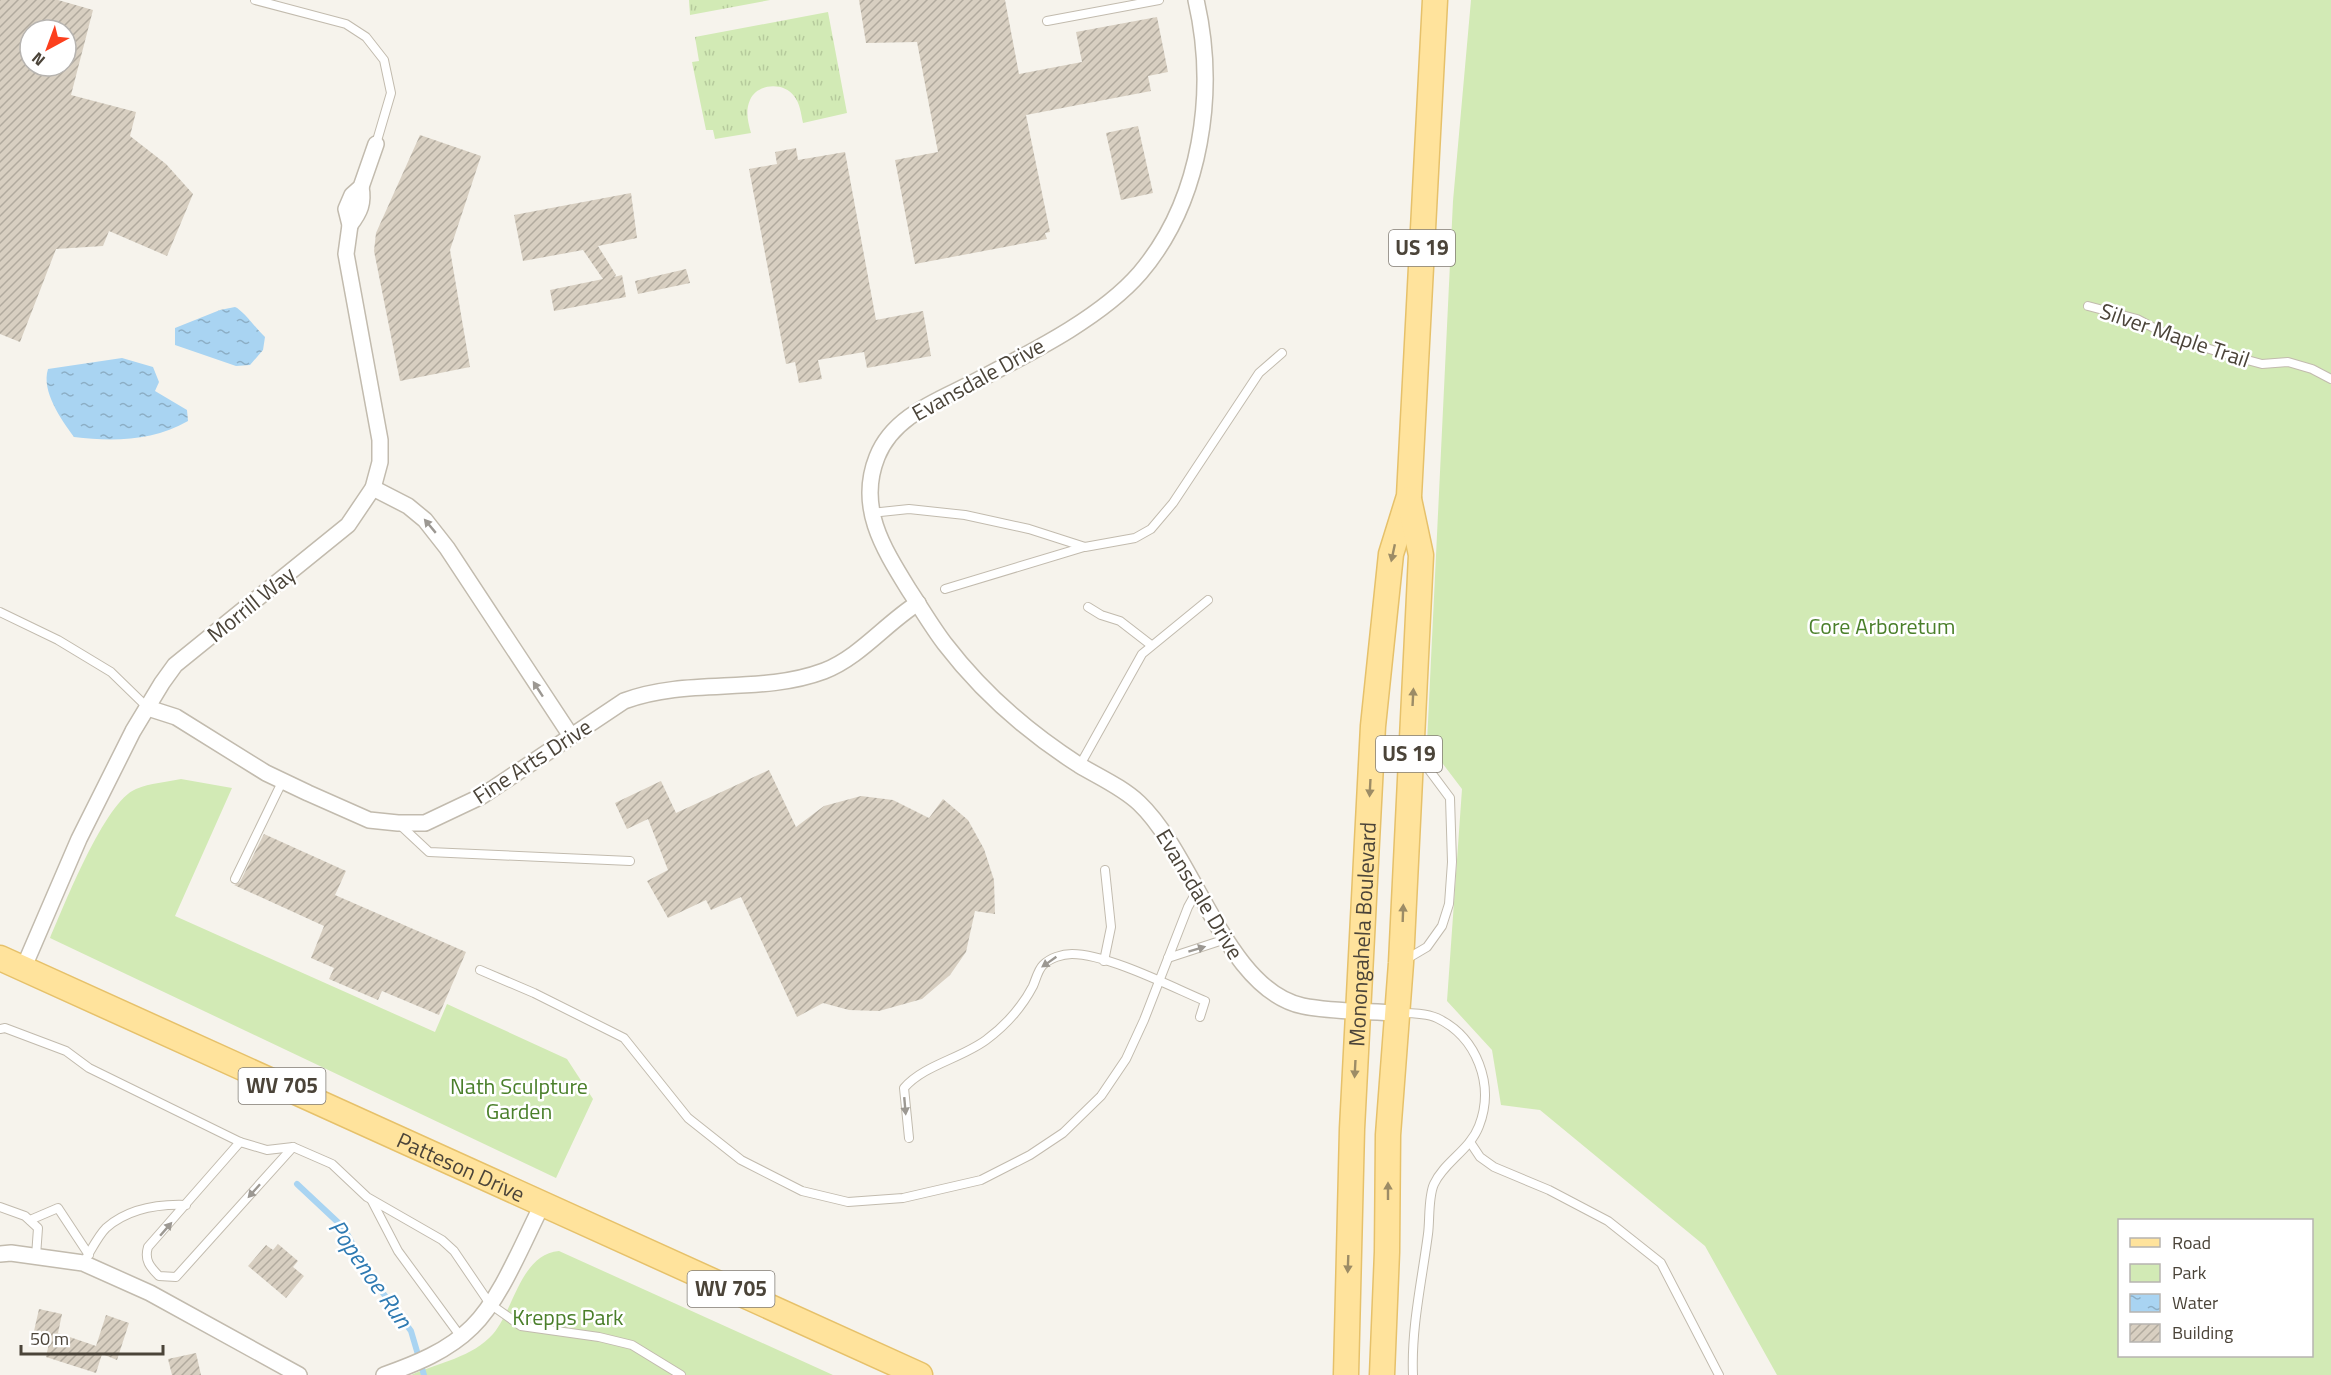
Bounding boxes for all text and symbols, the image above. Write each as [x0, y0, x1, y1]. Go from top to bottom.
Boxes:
north arrow [18, 18, 78, 78]
text: N [26, 47, 50, 72]
road number: US 19 [1389, 230, 1455, 266]
street label: Silver Maple Trail [2096, 294, 2254, 376]
street label: Evansdale Drive [905, 328, 1051, 430]
one-way arrow [424, 519, 437, 534]
one-way arrow [1387, 543, 1397, 562]
street label: Morrill Way [199, 557, 303, 650]
park label: Core Arboretum [1809, 609, 1955, 643]
one-way arrow [532, 681, 544, 697]
one-way arrow [1408, 688, 1417, 707]
street label: Fine Arts Drive [466, 710, 598, 812]
road number: US 19 [1376, 736, 1442, 772]
one-way arrow [1366, 779, 1375, 798]
street label: Monongahela Boulevard [1339, 821, 1385, 1047]
street label: Evansdale Drive [1148, 822, 1252, 966]
one-way arrow [1399, 904, 1408, 923]
one-way arrow [1188, 944, 1206, 953]
one-way arrow [1042, 956, 1058, 968]
one-way arrow [1350, 1059, 1359, 1078]
road number: WV 705 [238, 1068, 326, 1104]
park label: Nath Sculpture Garden [450, 1069, 588, 1128]
one-way arrow [900, 1096, 910, 1115]
street label: Patteson Drive [391, 1123, 530, 1211]
one-way arrow [1383, 1181, 1393, 1200]
one-way arrow [247, 1183, 261, 1198]
water label: Popenoe Run [320, 1212, 422, 1336]
legend [2118, 1219, 2313, 1357]
one-way arrow [159, 1221, 172, 1237]
text: Road [2172, 1229, 2211, 1256]
one-way arrow [1343, 1254, 1353, 1273]
text: Park [2172, 1259, 2207, 1286]
road number: WV 705 [688, 1271, 774, 1307]
text: Water [2172, 1289, 2218, 1316]
park label: Krepps Park [512, 1300, 624, 1334]
scale bar [21, 1318, 164, 1356]
text: Building [2172, 1319, 2233, 1346]
text: 50 m [30, 1325, 69, 1352]

